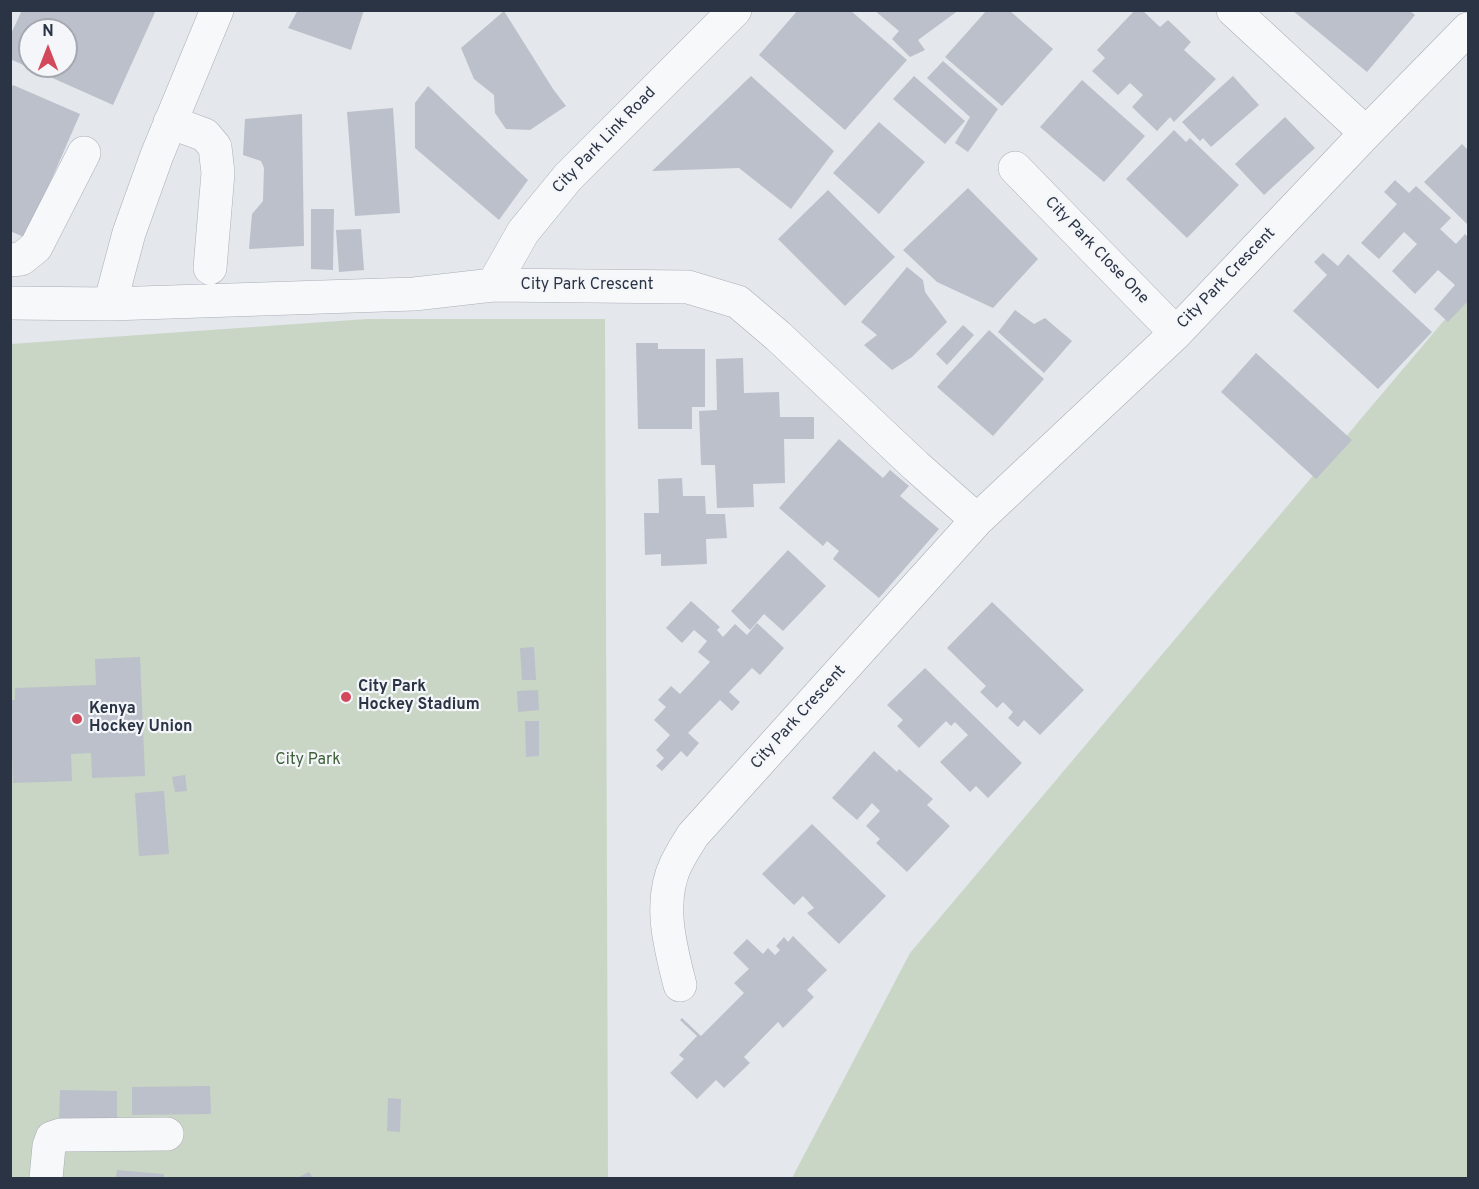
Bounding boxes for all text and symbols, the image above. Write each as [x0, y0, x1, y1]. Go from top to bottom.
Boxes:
north arrow [18, 18, 78, 78]
text: N [42, 22, 54, 42]
street label: City Park Link Road [549, 84, 661, 198]
street label: City Park Close One [1040, 193, 1152, 309]
street label: City Park Crescent [1174, 225, 1280, 333]
street label: City Park Crescent [521, 276, 653, 296]
street label: City Park Crescent [747, 662, 851, 774]
place label: City Park Hockey Stadium [358, 678, 480, 716]
marker: City Park Hockey Stadium [339, 690, 353, 704]
place label: Kenya Hockey Union [89, 700, 192, 738]
marker: Kenya Hockey Union [70, 712, 84, 726]
park label: City Park [275, 751, 341, 771]

